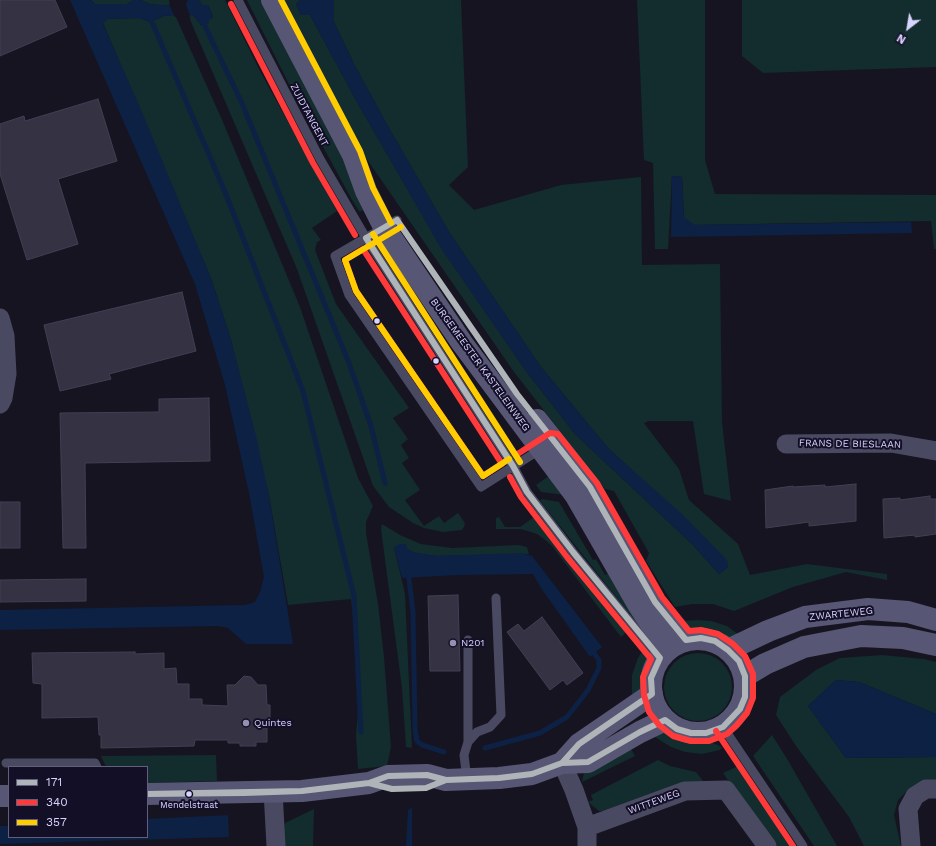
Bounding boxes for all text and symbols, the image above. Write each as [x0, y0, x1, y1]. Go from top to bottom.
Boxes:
north arrow [888, 8, 928, 48]
text: N [895, 31, 908, 46]
street label: ZUIDTANGENT [287, 82, 331, 148]
street label: BURGEMEESTER KASTELEINWEG [428, 296, 532, 434]
unlabelled marker [372, 316, 382, 326]
unlabelled marker [431, 356, 441, 366]
street label: FRANS DE BIESLAAN [799, 437, 901, 451]
street label: ZWARTEWEG [809, 605, 873, 623]
place label: N201 [461, 637, 484, 649]
marker: N201 [448, 638, 458, 648]
place label: Quintes [254, 717, 292, 729]
marker: Quintes [241, 718, 251, 728]
legend [8, 766, 148, 838]
text: 171 [46, 775, 62, 789]
street label: WITTEWEG [627, 787, 681, 817]
marker: Mendelstraat [184, 789, 194, 799]
text: 340 [46, 795, 68, 809]
place label: Mendelstraat [160, 800, 218, 810]
text: 357 [46, 815, 67, 829]

